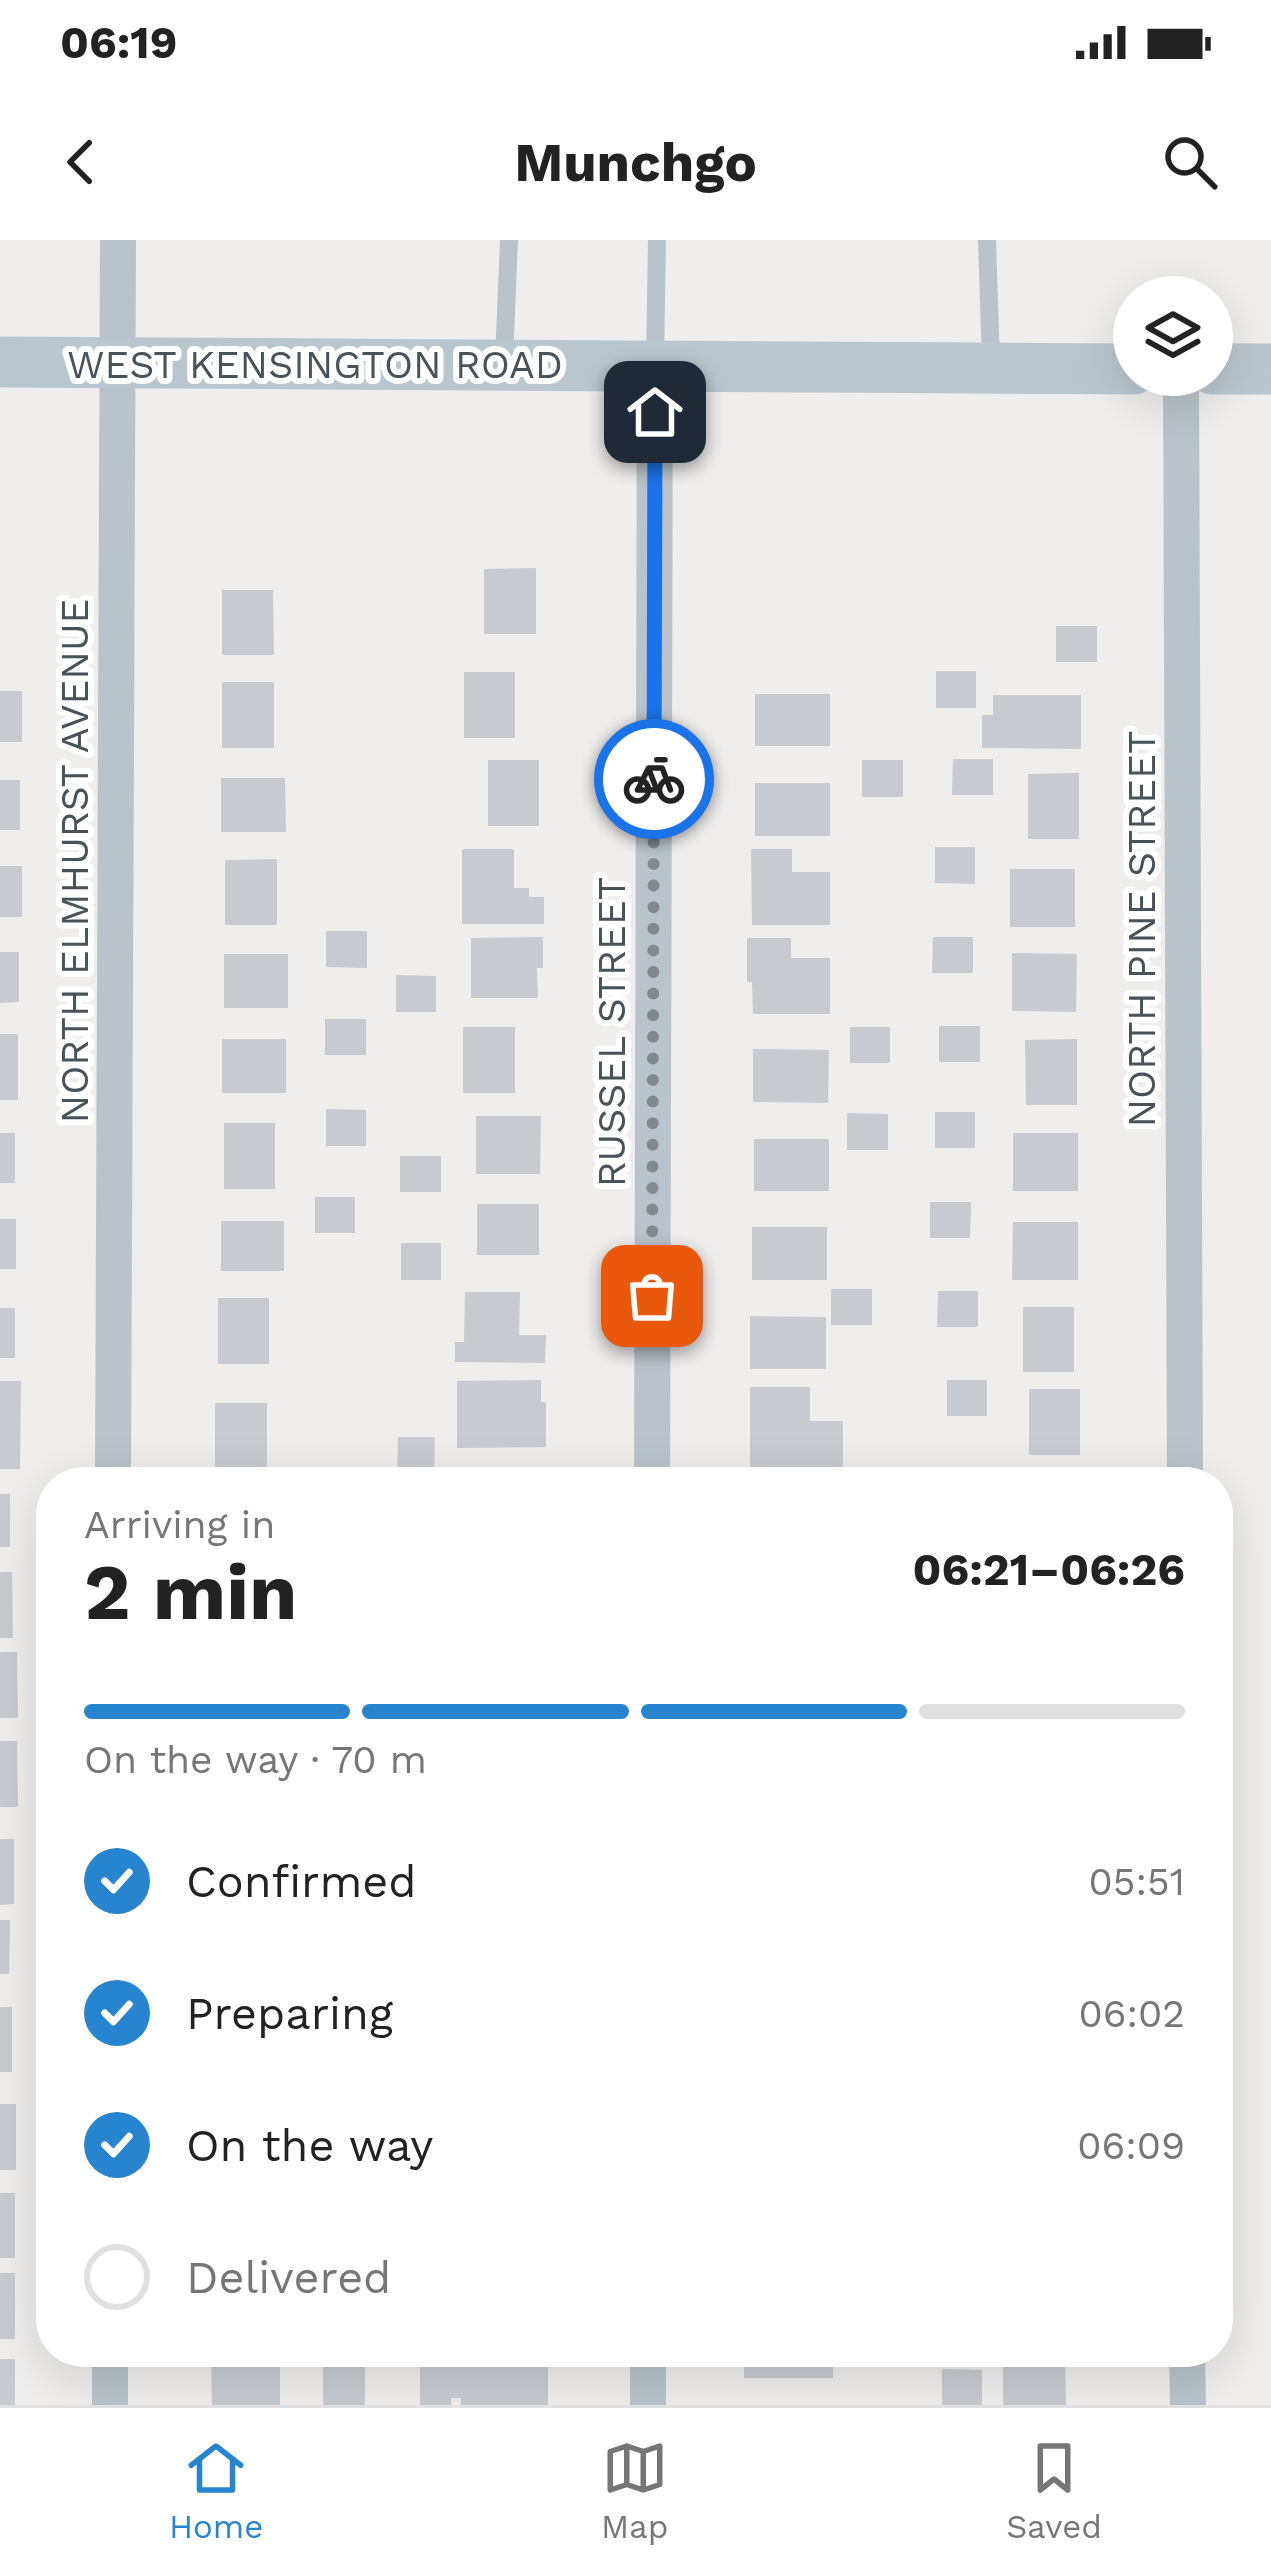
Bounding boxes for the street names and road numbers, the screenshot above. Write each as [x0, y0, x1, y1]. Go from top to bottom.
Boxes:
street label: WEST KENSINGTON ROAD [67, 342, 563, 387]
street label: NORTH ELMHURST AVENUE [52, 599, 97, 1123]
street label: NORTH PINE STREET [1119, 730, 1164, 1128]
street label: RUSSEL STREET [589, 877, 634, 1187]

